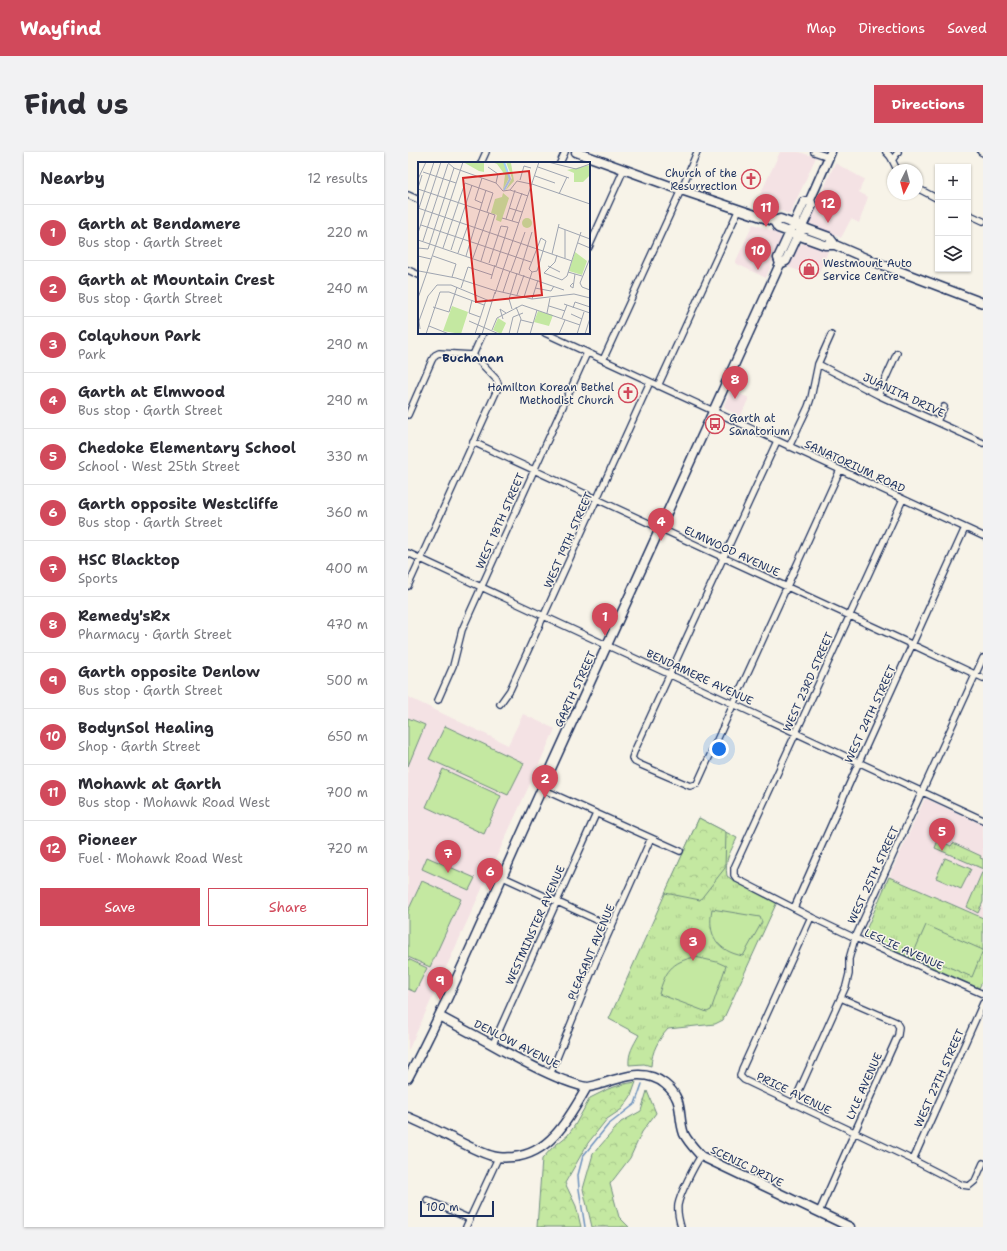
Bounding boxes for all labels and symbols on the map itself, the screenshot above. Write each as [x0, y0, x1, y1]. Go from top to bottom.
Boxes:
inset map [418, 162, 590, 334]
north arrow [887, 164, 923, 200]
place label: Church of the Resurrection [665, 166, 737, 194]
church icon: Church of the Resurrection [740, 168, 762, 190]
pin: 12 [815, 190, 841, 223]
pin: 11 [753, 194, 779, 227]
pin: 10 [745, 237, 771, 270]
place label: Westmount Auto Service Centre [823, 256, 912, 284]
shop icon: Westmount Auto Service Centre [798, 258, 820, 280]
district label: Buchanan [442, 350, 504, 366]
pin: 8 [722, 366, 748, 399]
street label: JUANITA DRIVE [860, 370, 947, 421]
place label: Hamilton Korean Bethel Methodist Church [488, 380, 615, 408]
church icon: Hamilton Korean Bethel Methodist Church [617, 382, 639, 404]
place label: Garth at Sanatorium [729, 411, 790, 439]
bus stop icon: Garth at Sanatorium [704, 413, 726, 435]
street label: SANATORIUM ROAD [802, 437, 907, 496]
street label: WEST 18TH STREET [472, 471, 529, 572]
street label: WEST 19TH STREET [541, 490, 596, 591]
pin: 4 [648, 508, 674, 541]
street label: ELMWOOD AVENUE [681, 523, 782, 580]
pin: 1 [592, 603, 618, 636]
street label: WEST 23RD STREET [780, 630, 837, 734]
street label: BENDAMERE AVENUE [644, 646, 756, 709]
street label: GARTH STREET [551, 649, 600, 730]
street label: WEST 24TH STREET [841, 663, 900, 766]
your location [709, 739, 729, 759]
pin: 2 [532, 765, 558, 798]
pin: 5 [929, 818, 955, 851]
street label: WEST 25TH STREET [844, 824, 903, 927]
pin: 7 [435, 840, 461, 873]
pin: 6 [477, 858, 503, 891]
street label: WESTMINSTER AVENUE [502, 863, 569, 987]
street label: PLEASANT AVENUE [564, 902, 619, 1003]
street label: LESLIE AVENUE [862, 925, 946, 974]
pin: 3 [680, 928, 706, 961]
pin: 9 [427, 967, 453, 1000]
street label: DENLOW AVENUE [471, 1016, 562, 1073]
street label: WEST 27TH STREET [911, 1026, 968, 1130]
street label: LYLE AVENUE [843, 1050, 886, 1122]
street label: PRICE AVENUE [754, 1069, 834, 1118]
street label: SCENIC DRIVE [708, 1142, 786, 1191]
scale bar [420, 1199, 494, 1218]

